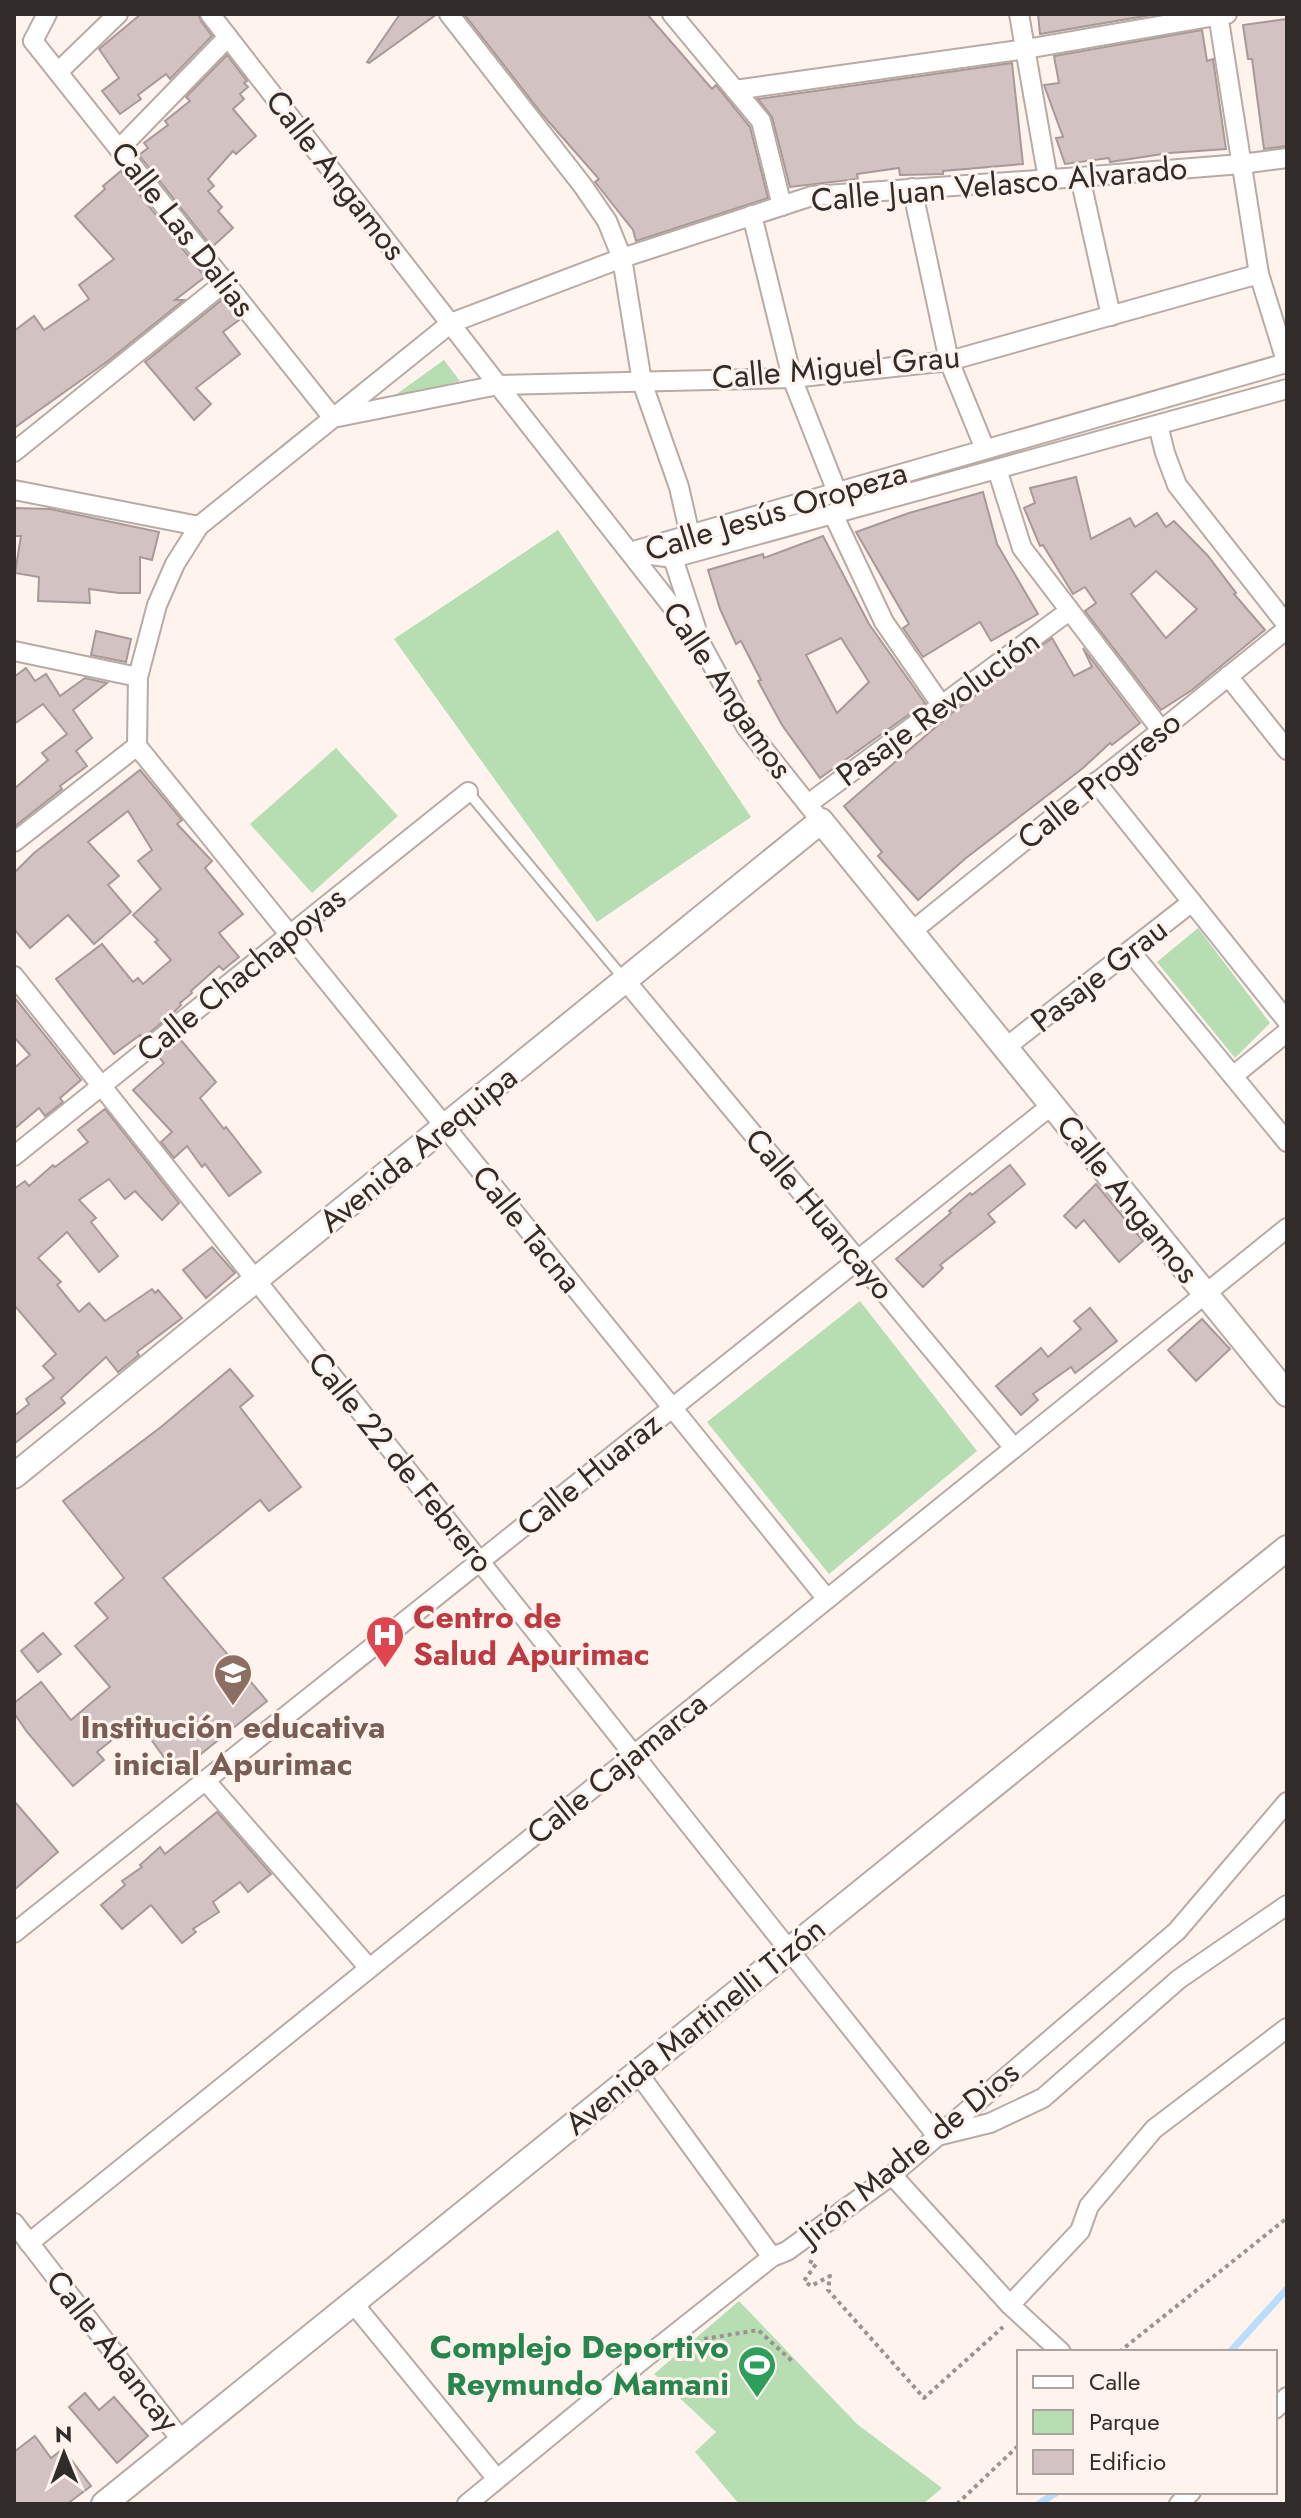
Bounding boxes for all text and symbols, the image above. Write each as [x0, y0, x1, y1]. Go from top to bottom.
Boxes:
street label: Calle Angamos [255, 80, 417, 270]
street label: Calle Las Dalias [100, 131, 266, 327]
street label: Calle Juan Velasco Alvarado [809, 145, 1189, 223]
street label: Calle Miguel Grau [710, 333, 962, 401]
street label: Calle Jesús Oropeza [639, 449, 913, 573]
street label: Calle Angamos [652, 592, 804, 788]
street label: Pasaje Revolución [827, 618, 1049, 798]
street label: Calle Progreso [1007, 700, 1191, 860]
street label: Calle Chachapoyas [127, 875, 355, 1073]
street label: Pasaje Grau [1021, 907, 1177, 1043]
street label: Avenida Arequipa [309, 1055, 527, 1243]
street label: Calle Angamos [1046, 1105, 1210, 1293]
street label: Calle Huancayo [734, 1118, 906, 1310]
street label: Calle Tacna [461, 1155, 593, 1303]
street label: Calle 22 de Febrero [297, 1341, 505, 1583]
street label: Calle Huaraz [507, 1401, 671, 1547]
place label: Centro de Salud Apurimac [413, 1594, 650, 1677]
hospital icon: Centro de Salud Apurimac [364, 1614, 406, 1669]
school or university icon: Institución educativa inicial Apurimac [212, 1652, 254, 1707]
street label: Calle Cajamarca [517, 1681, 717, 1855]
place label: Institución educativa inicial Apurimac [81, 1704, 386, 1787]
street label: Avenida Martinelli Tizón [555, 1906, 835, 2146]
street label: Jirón Madre de Dios [786, 2050, 1029, 2259]
street label: Calle Abancay [35, 2260, 191, 2442]
place label: Complejo Deportivo Reymundo Mamani [430, 2324, 729, 2407]
sports icon: Complejo Deportivo Reymundo Mamani [736, 2344, 778, 2399]
legend [1017, 2350, 1277, 2494]
text: Calle [1089, 2364, 1140, 2399]
text: Parque [1089, 2404, 1160, 2439]
north arrow [24, 2414, 104, 2494]
text: N [55, 2418, 73, 2450]
text: Edificio [1089, 2444, 1166, 2479]

